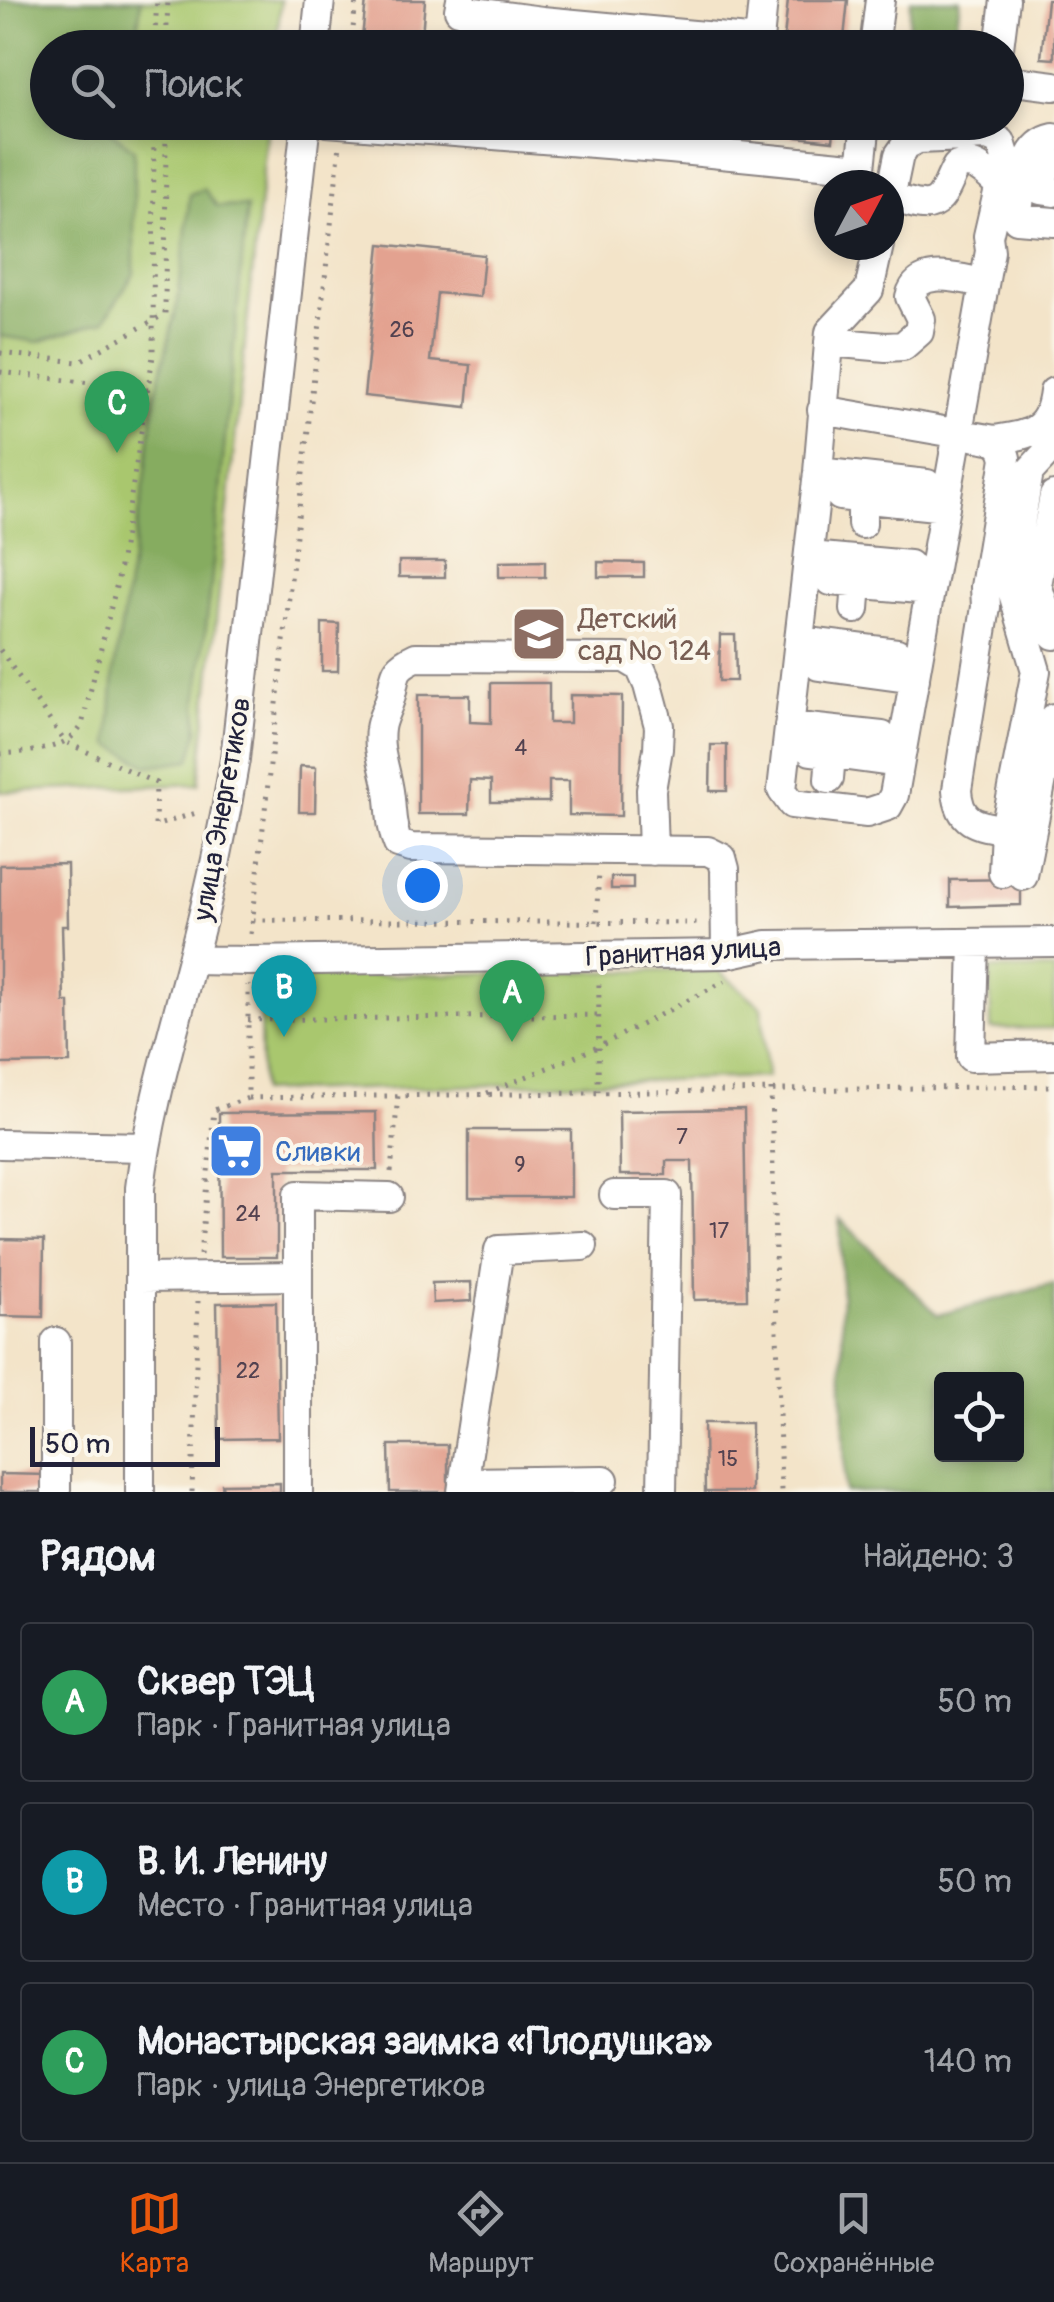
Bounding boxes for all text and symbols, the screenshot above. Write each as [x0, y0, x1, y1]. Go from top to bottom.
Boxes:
search box [30, 30, 1024, 140]
icon: search [65, 58, 120, 113]
text: Поиск [145, 61, 244, 109]
north arrow [814, 170, 904, 260]
house number: 26 [389, 316, 415, 344]
pin: C [84, 370, 150, 453]
place label: Детский сад № 124 [577, 602, 711, 669]
school or university icon: Детский сад № 124 [509, 604, 569, 664]
street label: улица Энергетиков [185, 695, 259, 925]
house number: 4 [515, 734, 528, 762]
your location [397, 860, 448, 911]
street label: Гранитная улица [584, 930, 782, 975]
pin: B [252, 954, 316, 1037]
pin: A [480, 960, 544, 1042]
supermarket icon: Сливки [206, 1121, 266, 1181]
house number: 7 [676, 1123, 688, 1151]
place label: Сливки [275, 1135, 360, 1170]
house number: 9 [514, 1151, 526, 1179]
house number: 24 [235, 1200, 261, 1228]
house number: 17 [709, 1217, 729, 1245]
house number: 22 [236, 1357, 260, 1385]
map controls [934, 1372, 1024, 1462]
button: locate [934, 1372, 1024, 1462]
scale bar [30, 1422, 220, 1466]
text: 50 m [45, 1427, 110, 1462]
house number: 15 [718, 1445, 738, 1473]
text: Рядом [40, 1531, 156, 1583]
text: Найдено: 3 [862, 1537, 1014, 1577]
text: Сквер ТЭЦ [137, 1658, 315, 1706]
text: A [64, 1682, 85, 1722]
text: 50 m [937, 1682, 1012, 1722]
text: Парк · Гранитная улица [137, 1706, 451, 1746]
text: В. И. Ленину [137, 1838, 327, 1886]
text: B [65, 1862, 84, 1902]
text: 50 m [937, 1862, 1012, 1902]
text: Место · Гранитная улица [137, 1886, 473, 1926]
text: Монастырская заимка «Плодушка» [137, 2018, 712, 2066]
text: C [65, 2042, 84, 2082]
text: 140 m [924, 2042, 1012, 2082]
text: Парк · улица Энергетиков [137, 2066, 486, 2106]
tab: Карта [120, 2186, 189, 2281]
tab: Маршрут [428, 2186, 534, 2281]
tab: Сохранённые [773, 2186, 934, 2281]

